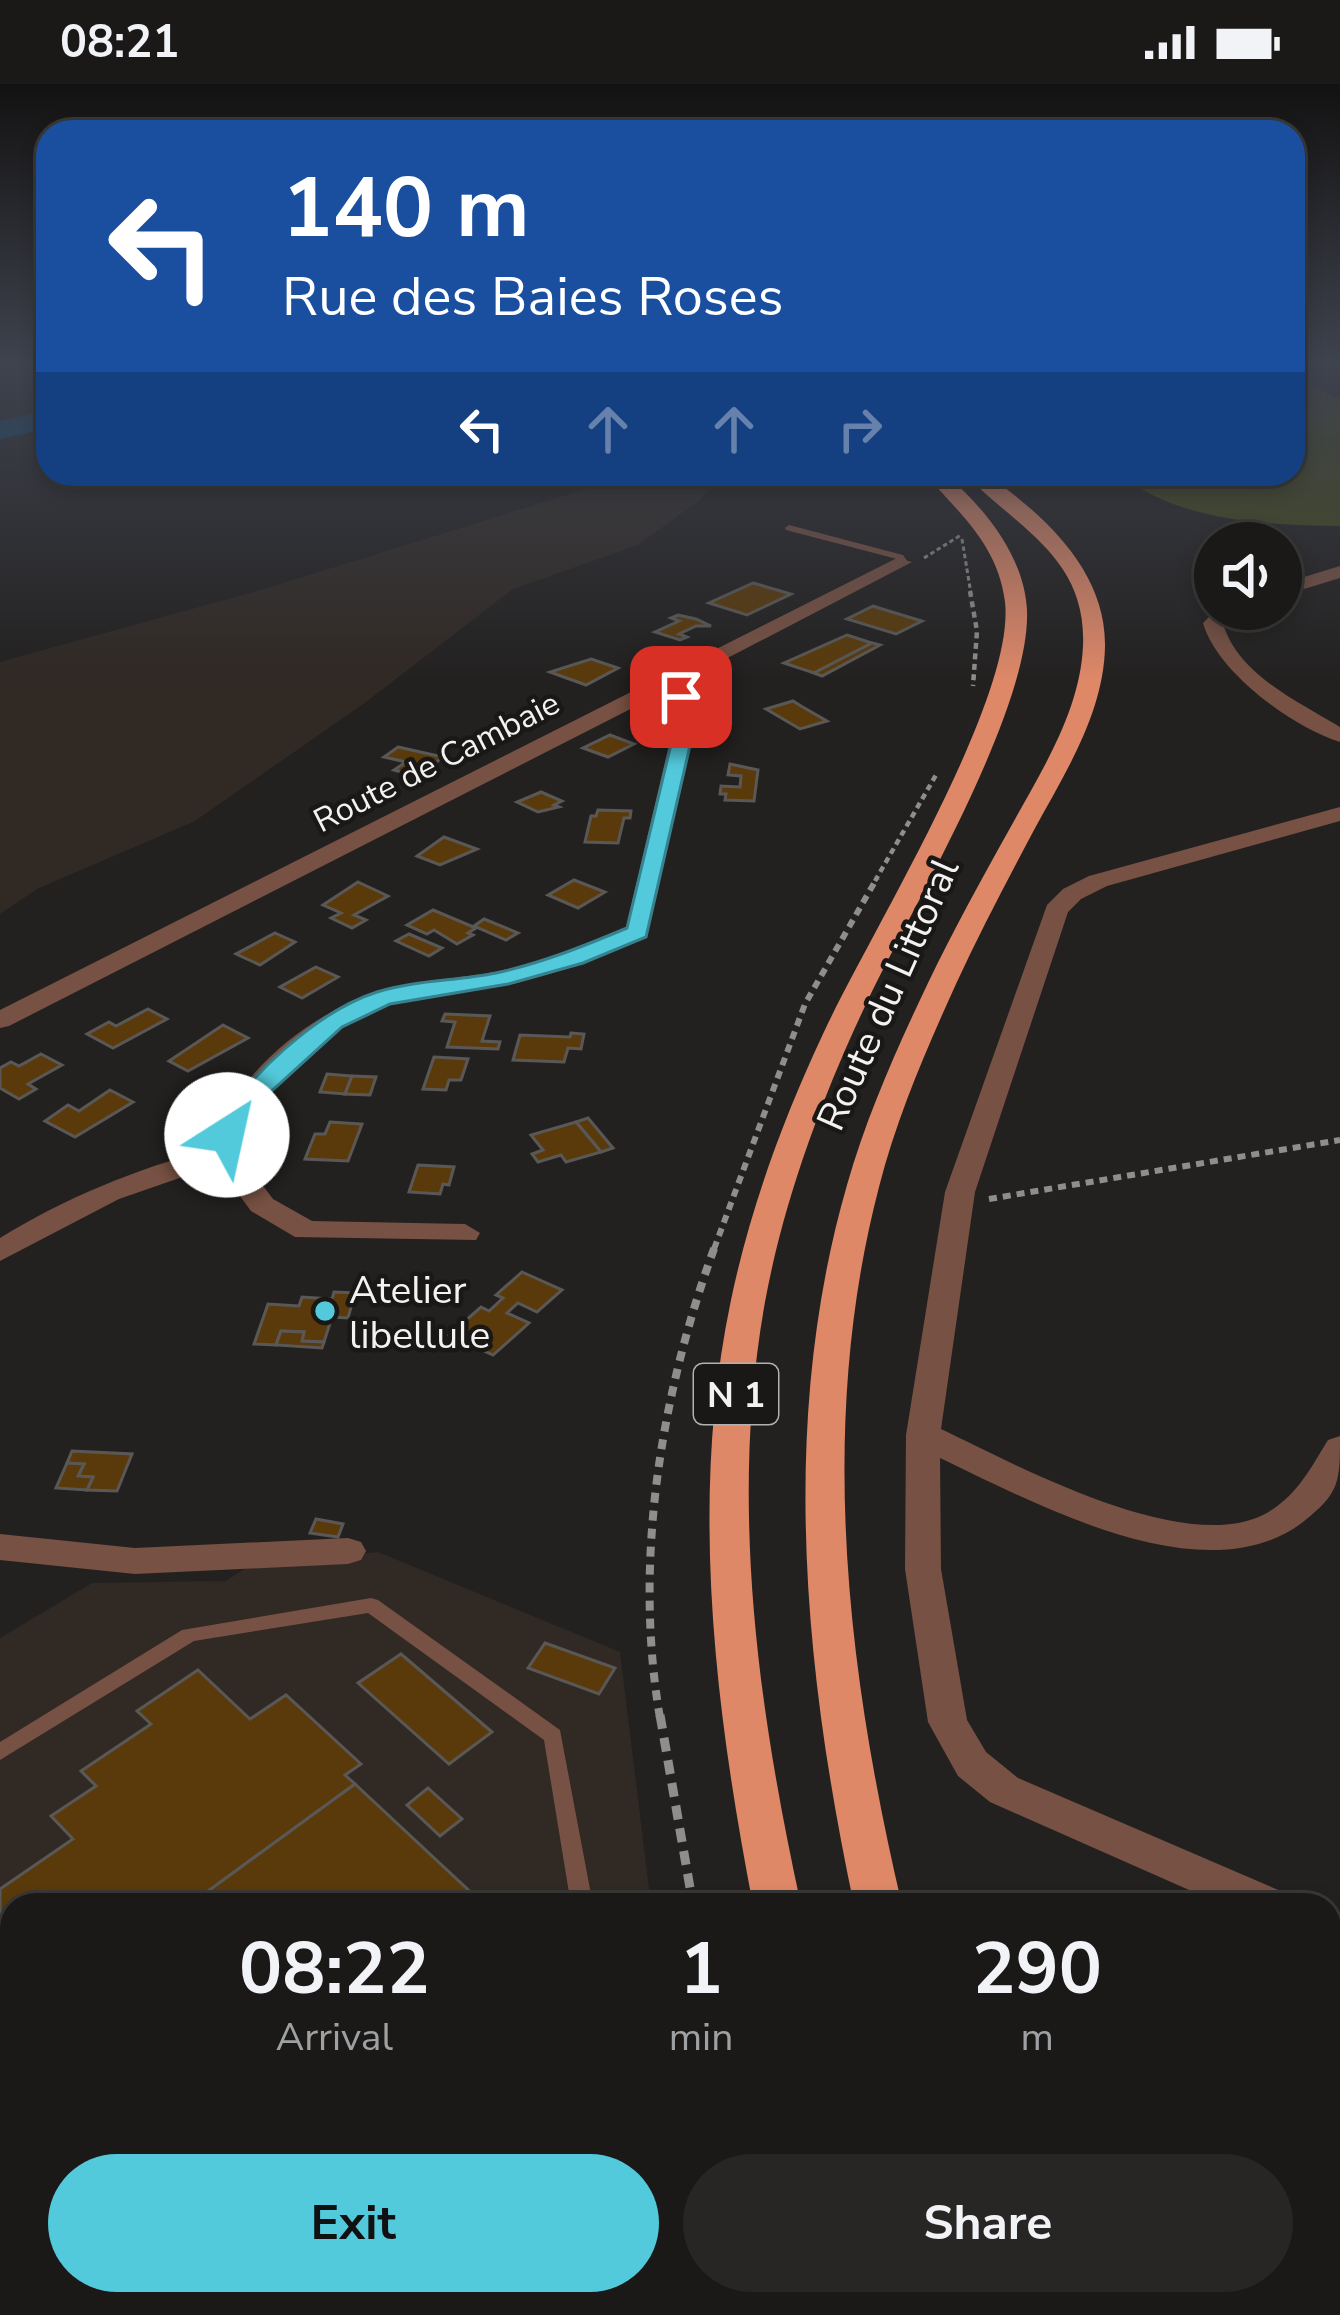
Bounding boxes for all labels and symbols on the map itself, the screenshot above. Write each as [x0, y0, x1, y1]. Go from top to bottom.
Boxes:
pin [630, 646, 732, 748]
street label: Route de Cambaie [306, 681, 567, 844]
street label: Route du Littoral [805, 850, 972, 1139]
position arrow [164, 1072, 290, 1198]
place label: Atelier libellule [349, 1264, 490, 1362]
marker: Atelier libellule [312, 1298, 338, 1324]
road number: N 1 [694, 1364, 778, 1424]

